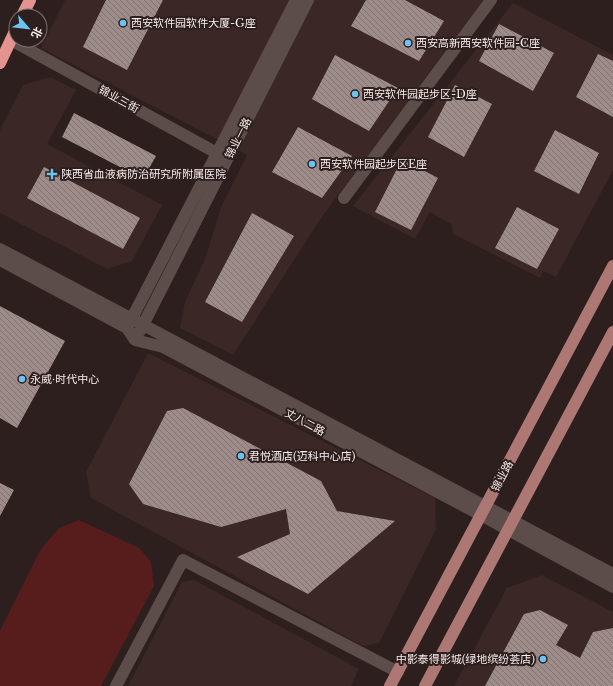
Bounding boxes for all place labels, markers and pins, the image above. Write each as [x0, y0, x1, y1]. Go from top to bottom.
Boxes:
place label: 西安软件园软件大厦-G座 [131, 16, 256, 30]
marker: 西安软件园软件大厦-G座 [118, 18, 128, 28]
place label: 西安高新西安软件园-C座 [416, 36, 540, 50]
marker: 西安高新西安软件园-C座 [403, 38, 413, 48]
place label: 西安软件园起步区-D座 [363, 87, 477, 101]
marker: 西安软件园起步区-D座 [350, 89, 360, 99]
place label: 西安软件园起步区E座 [320, 157, 427, 171]
marker: 西安软件园起步区E座 [307, 159, 317, 169]
place label: 陕西省血液病防治研究所附属医院 [61, 167, 226, 181]
marker: 陕西省血液病防治研究所附属医院 [46, 168, 58, 180]
place label: 永威·时代中心 [30, 372, 99, 386]
marker: 永威·时代中心 [17, 374, 27, 384]
place label: 君悦酒店(迈科中心店) [249, 449, 356, 463]
marker: 君悦酒店(迈科中心店) [236, 451, 246, 461]
place label: 中影泰得影城(绿地缤纷荟店) [396, 652, 535, 666]
marker: 中影泰得影城(绿地缤纷荟店) [538, 654, 548, 664]

